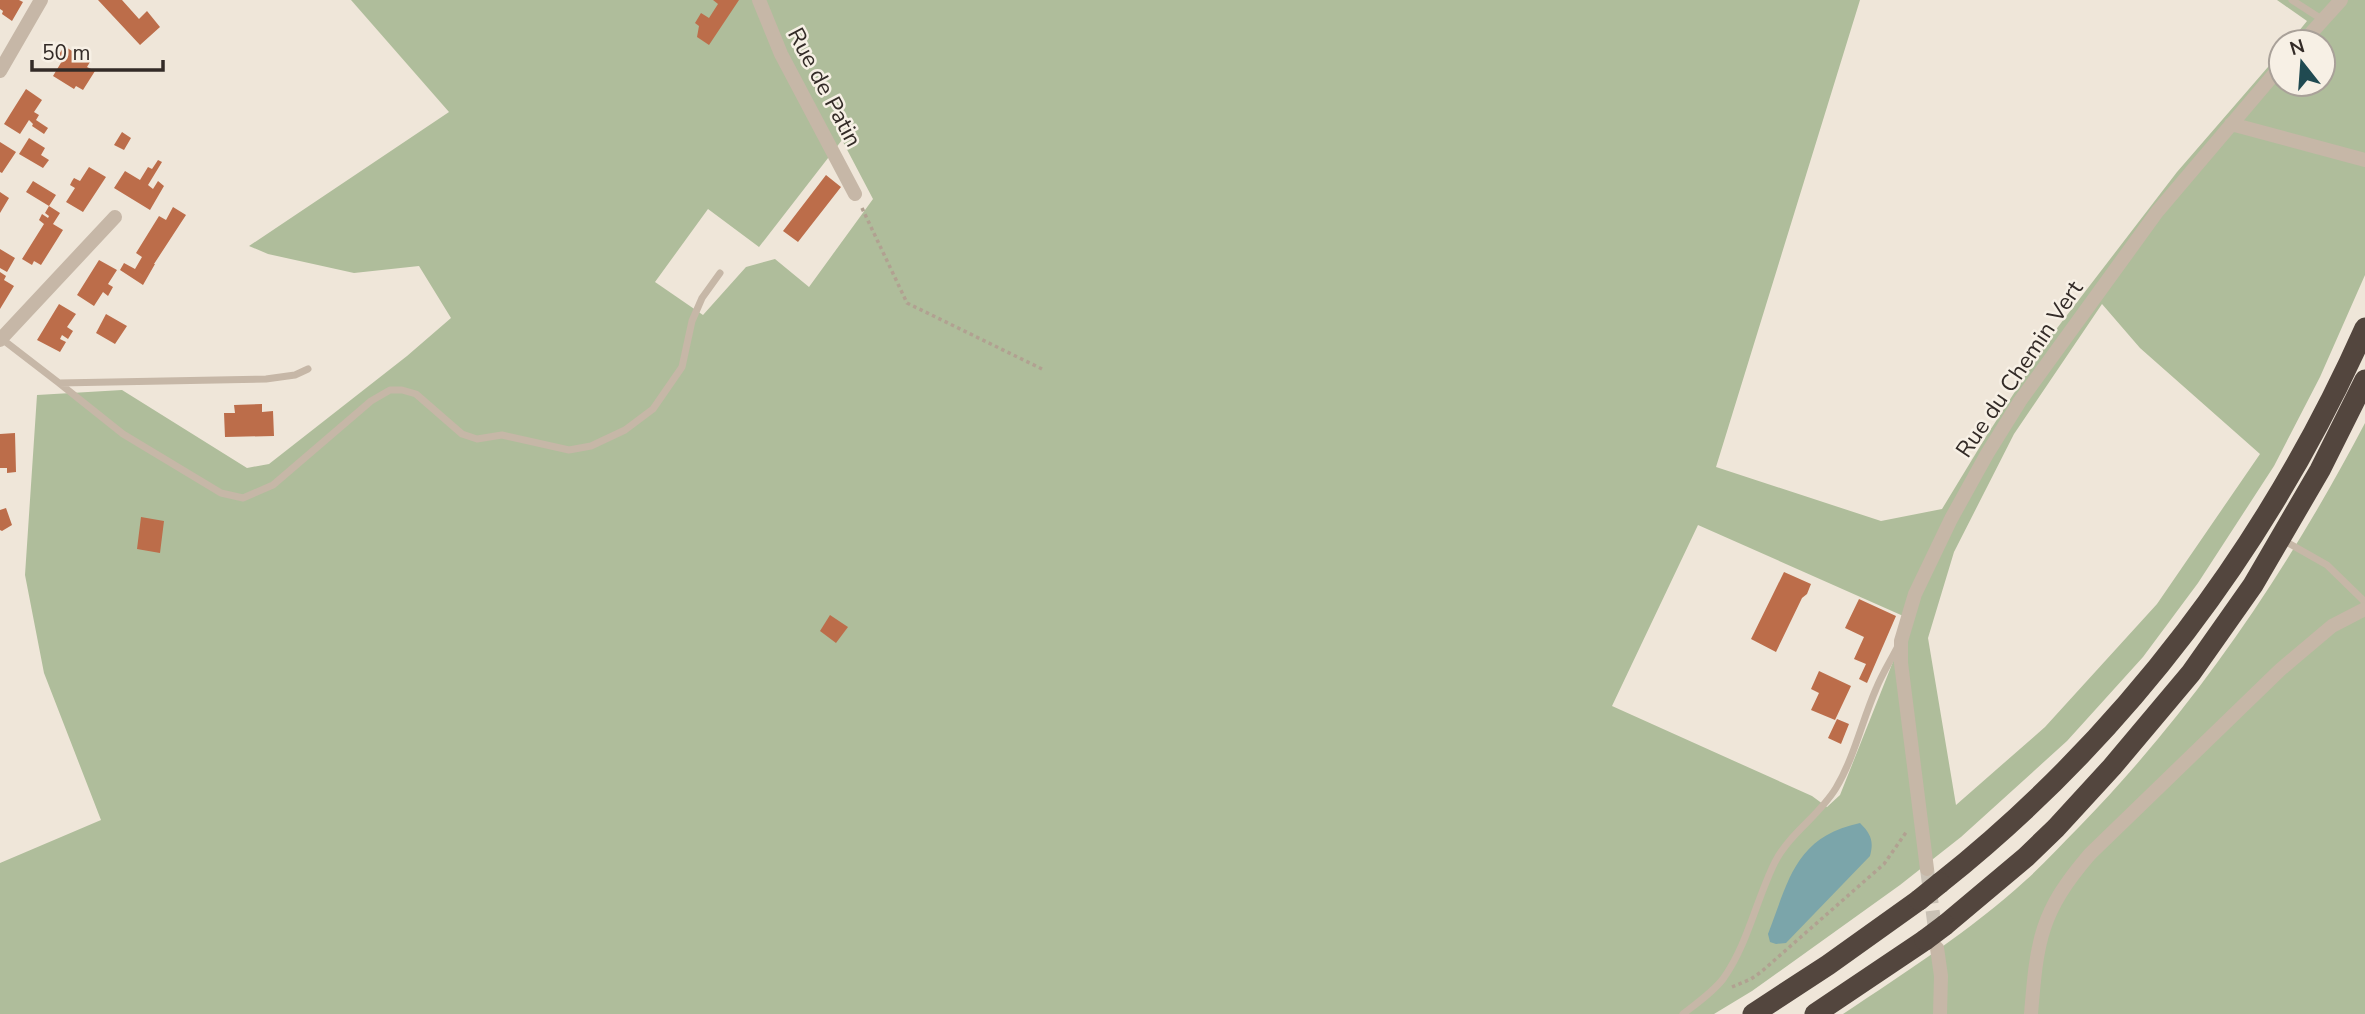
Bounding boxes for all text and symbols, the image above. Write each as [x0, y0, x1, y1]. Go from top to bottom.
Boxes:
street label: Rue de Patin [780, 22, 869, 152]
scale bar [32, 28, 163, 72]
north arrow [2267, 28, 2337, 98]
text: N [2287, 33, 2308, 62]
text: 50 m [42, 39, 91, 67]
street label: Rue du Chemin Vert [1949, 274, 2091, 464]

